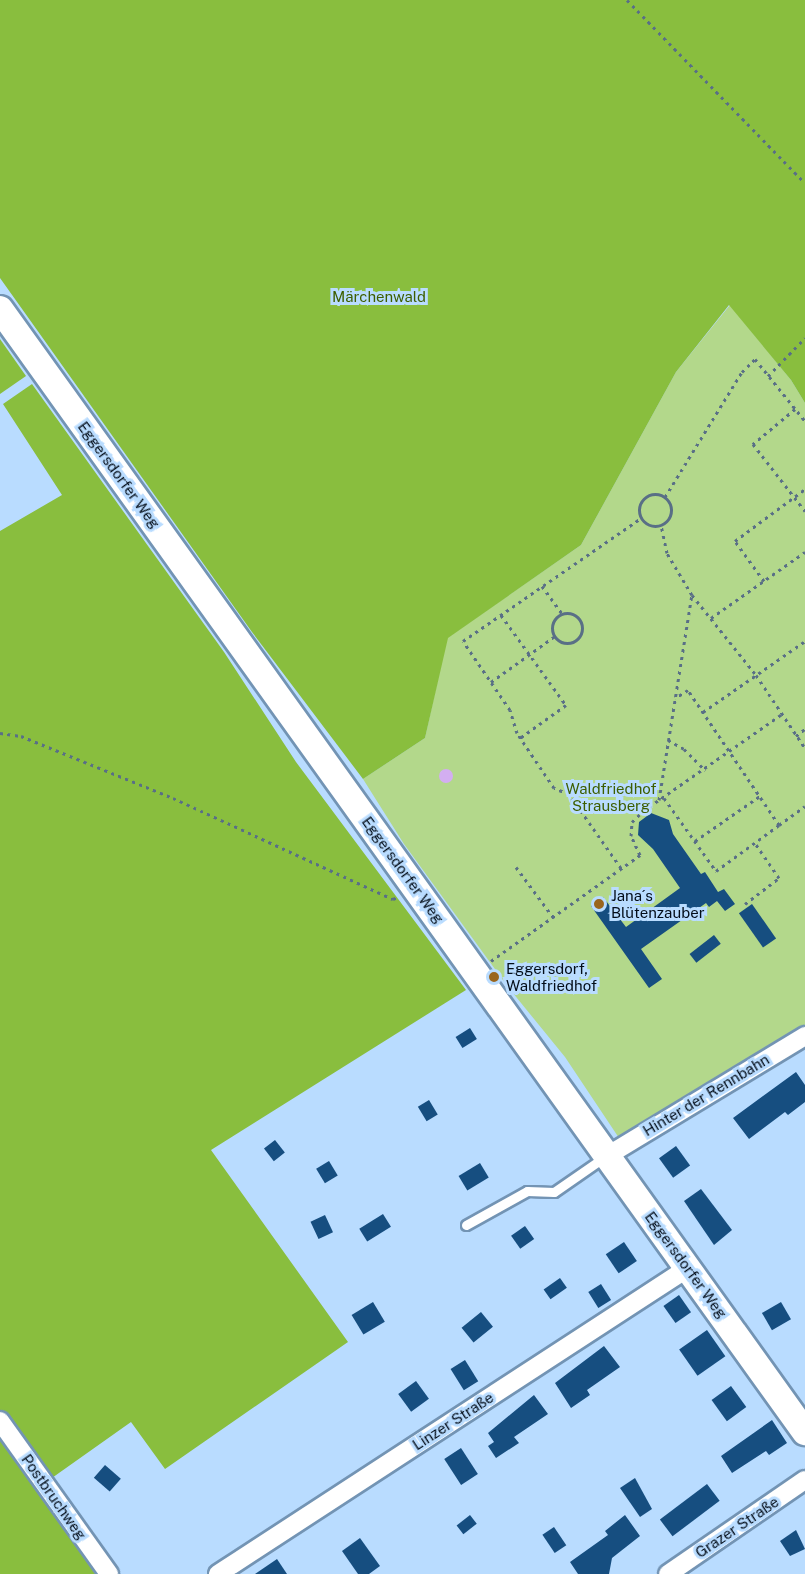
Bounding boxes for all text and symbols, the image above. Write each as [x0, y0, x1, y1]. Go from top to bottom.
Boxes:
park label: Märchenwald [332, 288, 426, 306]
street label: Eggersdorfer Weg [74, 418, 164, 532]
park label: Waldfriedhof Strausberg [566, 779, 656, 814]
street label: Eggersdorfer Weg [358, 813, 448, 927]
place label: Jana´s Blütenzauber [611, 886, 705, 921]
marker: Jana´s Blütenzauber [592, 897, 606, 911]
place label: Eggersdorf, Waldfriedhof [506, 959, 597, 994]
marker: Eggersdorf, Waldfriedhof [487, 970, 501, 984]
street label: Hinter der Rennbahn [639, 1050, 773, 1140]
street label: Eggersdorfer Weg [641, 1208, 731, 1322]
street label: Linzer Straße [409, 1388, 497, 1454]
street label: Postbruchweg [18, 1451, 90, 1543]
street label: Grazer Straße [692, 1492, 782, 1562]

